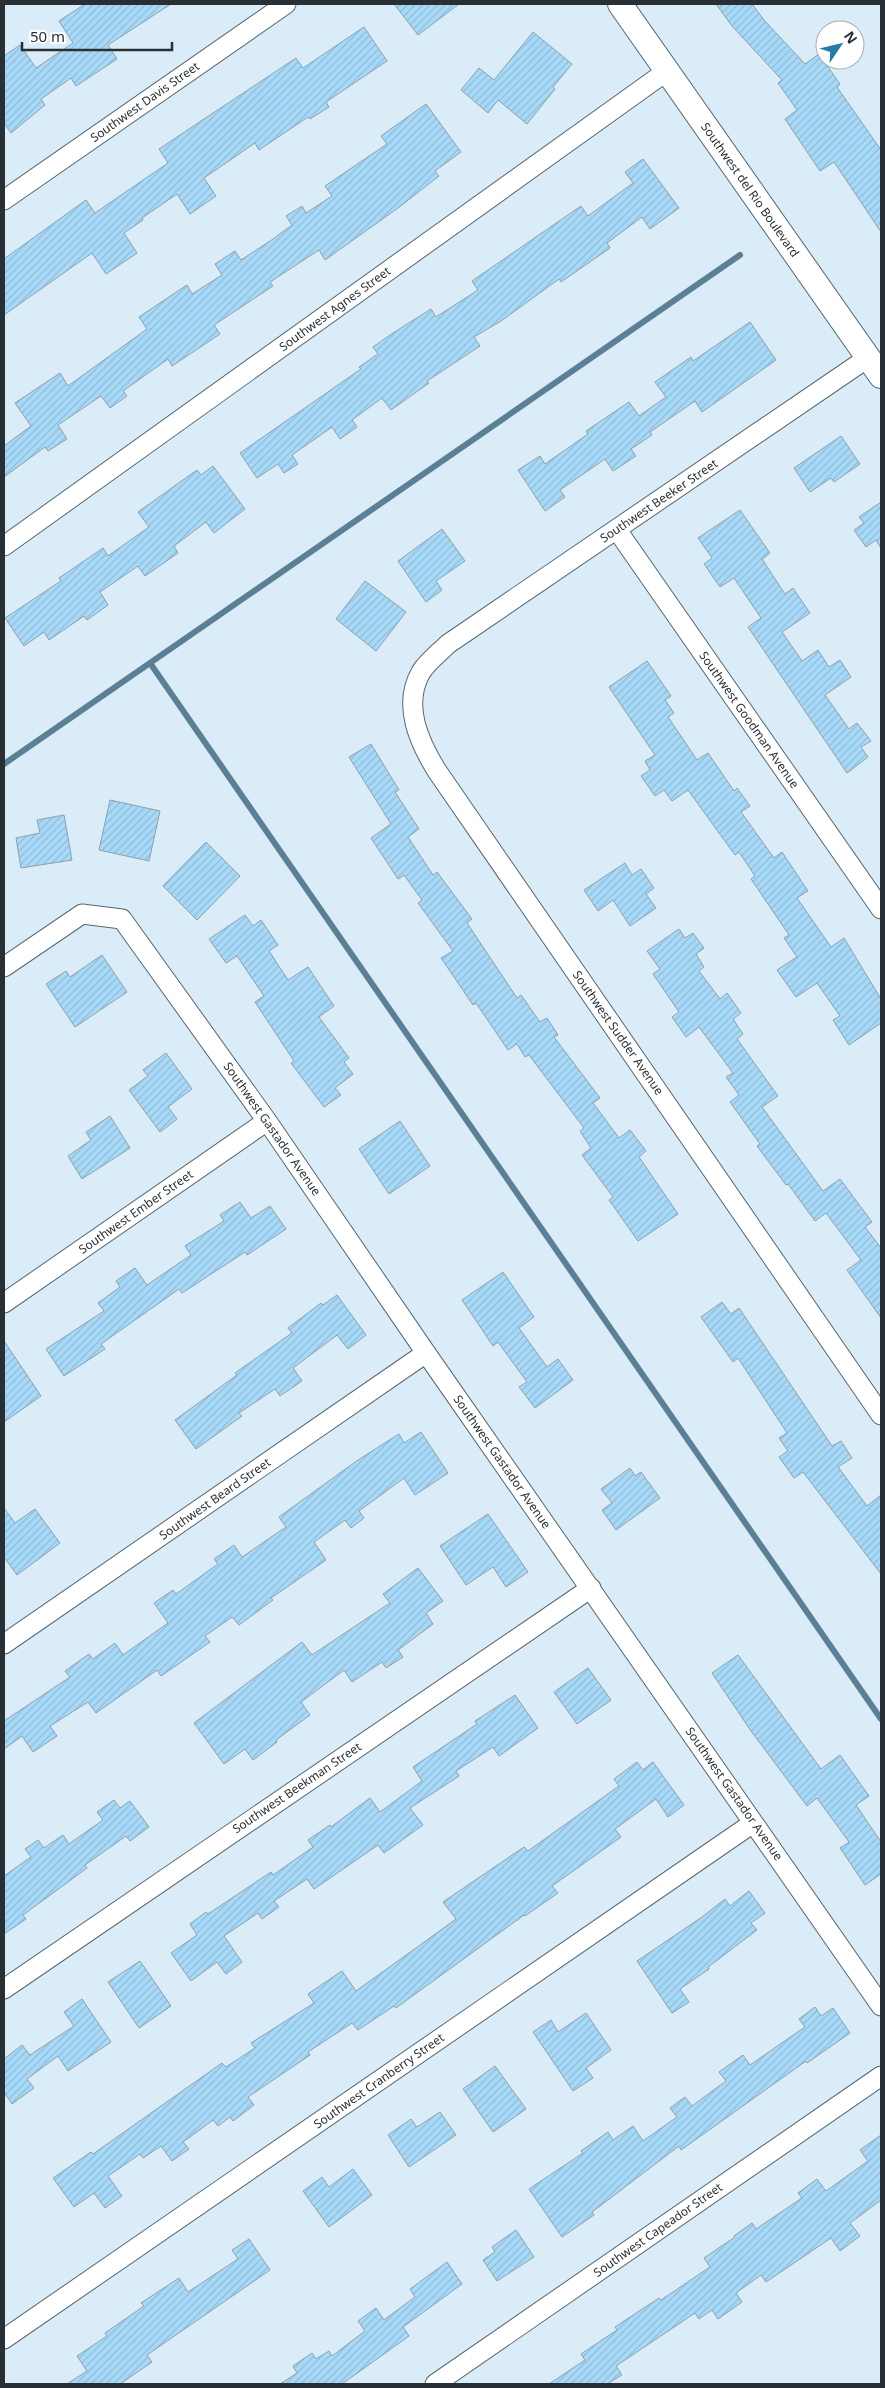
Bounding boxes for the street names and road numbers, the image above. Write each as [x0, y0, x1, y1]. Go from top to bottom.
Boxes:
street label: Southwest Davis Street [87, 57, 203, 146]
street label: Southwest del Rio Boulevard [697, 119, 803, 260]
street label: Southwest Agnes Street [275, 262, 394, 355]
street label: Southwest Beeker Street [597, 454, 721, 546]
street label: Southwest Goodman Avenue [696, 648, 803, 792]
street label: Southwest Sudder Avenue [569, 967, 668, 1098]
street label: Southwest Gastador Avenue [220, 1058, 325, 1199]
street label: Southwest Ember Street [75, 1165, 197, 1258]
street label: Southwest Gastador Avenue [450, 1391, 555, 1532]
street label: Southwest Beard Street [156, 1453, 274, 1544]
street label: Southwest Gastador Avenue [682, 1723, 787, 1864]
street label: Southwest Beekman Street [229, 1738, 365, 1837]
street label: Southwest Cranberry Street [310, 2029, 448, 2132]
street label: Southwest Capeador Street [590, 2178, 726, 2281]

